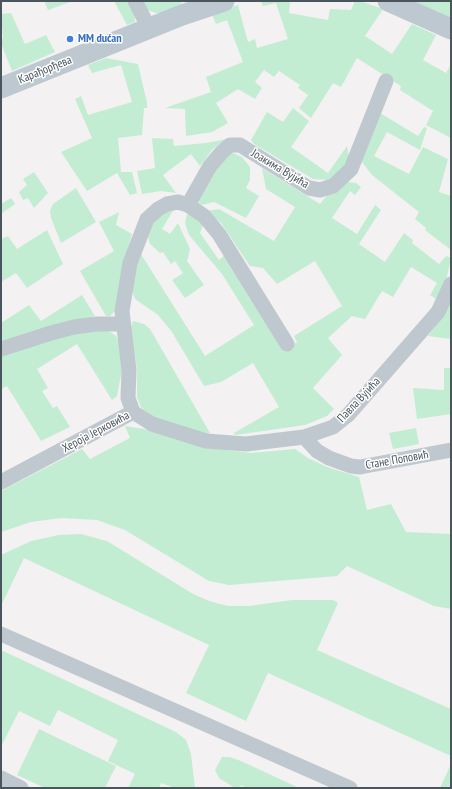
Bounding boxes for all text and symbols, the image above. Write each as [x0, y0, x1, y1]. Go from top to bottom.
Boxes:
place label: MM dućan [78, 32, 122, 46]
marker: MM dućan [65, 34, 75, 44]
street label: Карађорђева [16, 53, 74, 87]
street label: Јоакима Вујића [249, 146, 311, 192]
street label: Павла Вујића [335, 375, 383, 425]
street label: Хероја Јерковића [60, 408, 132, 456]
street label: Стане Поповић [364, 447, 430, 473]

